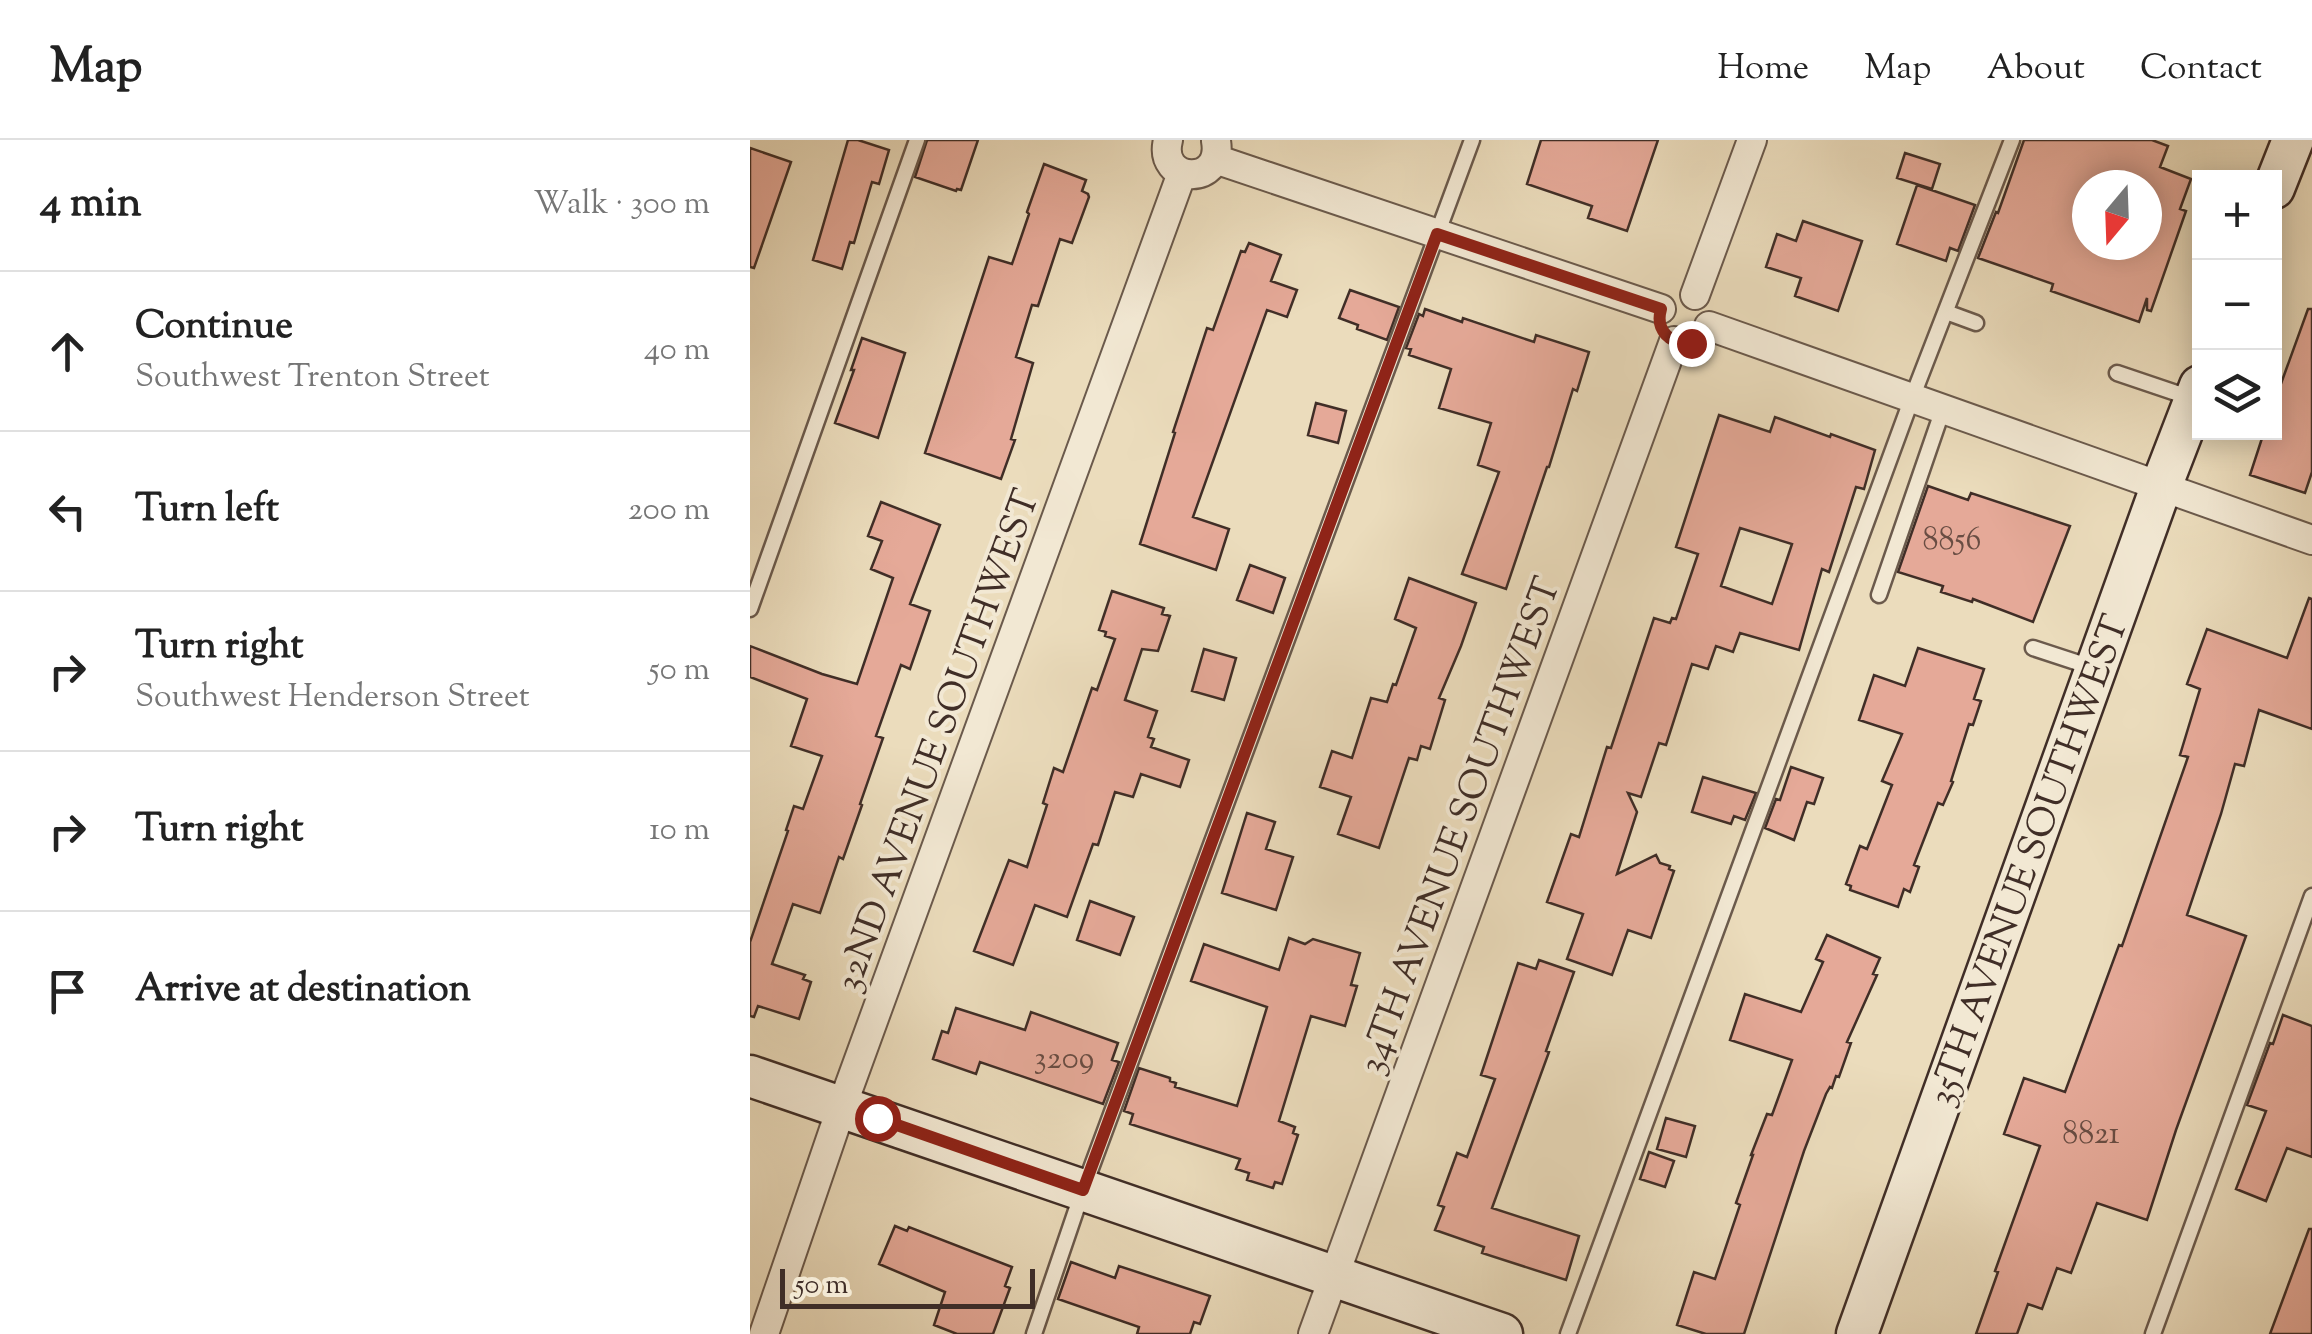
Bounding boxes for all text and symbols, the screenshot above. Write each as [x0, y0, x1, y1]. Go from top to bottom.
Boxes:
text: Map [50, 35, 142, 104]
text: Home [1717, 44, 1809, 95]
text: Map [1864, 44, 1932, 95]
text: About [1987, 44, 2085, 95]
text: Contact [2140, 44, 2262, 95]
north arrow [2072, 170, 2162, 260]
map controls [2192, 170, 2282, 440]
button: + [2192, 170, 2282, 260]
text: 4 min [40, 175, 142, 235]
text: Walk · 300 m [533, 182, 710, 228]
button: − [2192, 260, 2282, 350]
text: Continue [135, 301, 293, 355]
route end [1669, 321, 1715, 367]
icon: ahead [40, 324, 95, 379]
text: 40 m [644, 328, 710, 374]
button: layers [2192, 350, 2282, 440]
text: Southwest Trenton Street [135, 355, 490, 401]
street label: 32ND AVENUE SOUTHWEST [824, 483, 1056, 1000]
icon: left [40, 484, 95, 539]
text: Turn left [135, 484, 279, 538]
text: 200 m [628, 488, 710, 534]
house number: 8856 [1923, 518, 1981, 564]
street label: 34TH AVENUE SOUTHWEST [1347, 571, 1577, 1082]
street label: 35TH AVENUE SOUTHWEST [1917, 608, 2145, 1114]
text: Turn right [135, 621, 303, 675]
icon: right [40, 644, 95, 699]
text: 50 m [649, 648, 710, 694]
text: Southwest Henderson Street [135, 675, 530, 721]
icon: right [40, 804, 95, 859]
text: Turn right [135, 804, 303, 858]
text: 10 m [649, 808, 710, 854]
icon: arrive [40, 964, 95, 1019]
text: Arrive at destination [135, 964, 471, 1018]
house number: 3209 [1034, 1037, 1094, 1083]
route start [855, 1096, 901, 1142]
house number: 8821 [2062, 1112, 2120, 1158]
scale bar [780, 1264, 1035, 1308]
text: 50 m [795, 1266, 849, 1306]

